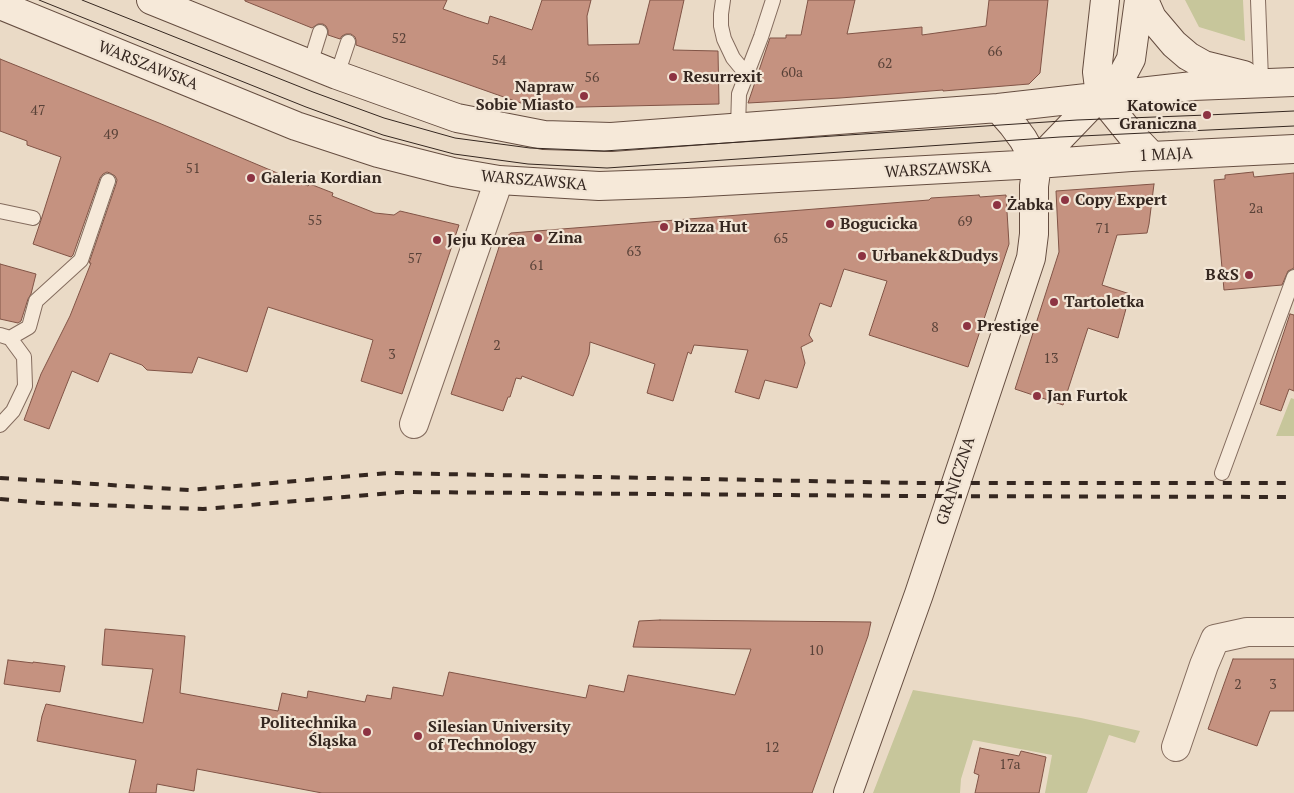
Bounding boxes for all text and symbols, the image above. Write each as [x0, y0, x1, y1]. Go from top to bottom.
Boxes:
house number: 52 [392, 31, 406, 47]
street label: WARSZAWSKA [95, 37, 201, 95]
house number: 66 [988, 44, 1002, 60]
house number: 54 [492, 53, 506, 69]
house number: 62 [878, 56, 892, 72]
house number: 60a [781, 65, 803, 81]
place label: Resurrexit [683, 67, 762, 87]
house number: 56 [585, 70, 599, 86]
marker: Resurrexit [667, 71, 679, 83]
place label: Napraw Sobie Miasto [476, 77, 574, 115]
marker: Napraw Sobie Miasto [578, 90, 590, 102]
place label: Katowice Graniczna [1119, 96, 1197, 134]
house number: 47 [31, 103, 45, 119]
marker: Katowice Graniczna [1201, 109, 1213, 121]
house number: 49 [104, 127, 118, 143]
street label: 1 MAJA [1139, 144, 1193, 166]
street label: WARSZAWSKA [884, 158, 992, 182]
house number: 51 [186, 161, 200, 177]
street label: WARSZAWSKA [480, 167, 588, 195]
place label: Galeria Kordian [261, 168, 382, 188]
marker: Galeria Kordian [245, 172, 257, 184]
place label: Copy Expert [1075, 190, 1167, 210]
marker: Copy Expert [1059, 194, 1071, 206]
place label: Żabka [1007, 195, 1054, 215]
marker: Żabka [991, 199, 1003, 211]
house number: 2a [1249, 201, 1263, 217]
house number: 55 [308, 213, 322, 229]
place label: Bogucicka [840, 214, 918, 234]
house number: 69 [958, 214, 972, 230]
place label: Pizza Hut [674, 217, 748, 237]
marker: Bogucicka [824, 218, 836, 230]
marker: Pizza Hut [658, 221, 670, 233]
house number: 71 [1096, 221, 1110, 237]
place label: Zina [548, 228, 583, 248]
place label: Jeju Korea [447, 230, 525, 250]
house number: 65 [774, 231, 788, 247]
marker: Zina [532, 232, 544, 244]
marker: Jeju Korea [431, 234, 443, 246]
house number: 63 [627, 244, 641, 260]
place label: Urbanek&Dudys [872, 246, 998, 266]
marker: Urbanek&Dudys [856, 250, 868, 262]
house number: 57 [408, 251, 422, 267]
house number: 61 [530, 258, 544, 274]
place label: B&S [1205, 265, 1239, 285]
marker: B&S [1243, 269, 1255, 281]
place label: Tartoletka [1064, 292, 1144, 312]
marker: Tartoletka [1048, 296, 1060, 308]
place label: Prestige [977, 316, 1039, 336]
house number: 8 [931, 320, 939, 336]
marker: Prestige [961, 320, 973, 332]
house number: 2 [493, 338, 501, 354]
house number: 3 [388, 347, 396, 363]
house number: 13 [1044, 351, 1058, 367]
place label: Jan Furtok [1047, 386, 1128, 406]
marker: Jan Furtok [1031, 390, 1043, 402]
street label: GRANICZNA [933, 434, 979, 528]
house number: 10 [809, 643, 823, 659]
house number: 2 [1234, 677, 1242, 693]
house number: 3 [1269, 677, 1277, 693]
place label: Politechnika Śląska [260, 713, 357, 751]
place label: Silesian University of Technology [428, 717, 570, 755]
marker: Politechnika Śląska [361, 726, 373, 738]
marker: Silesian University of Technology [412, 730, 424, 742]
house number: 12 [765, 740, 779, 756]
house number: 17a [999, 757, 1021, 773]

